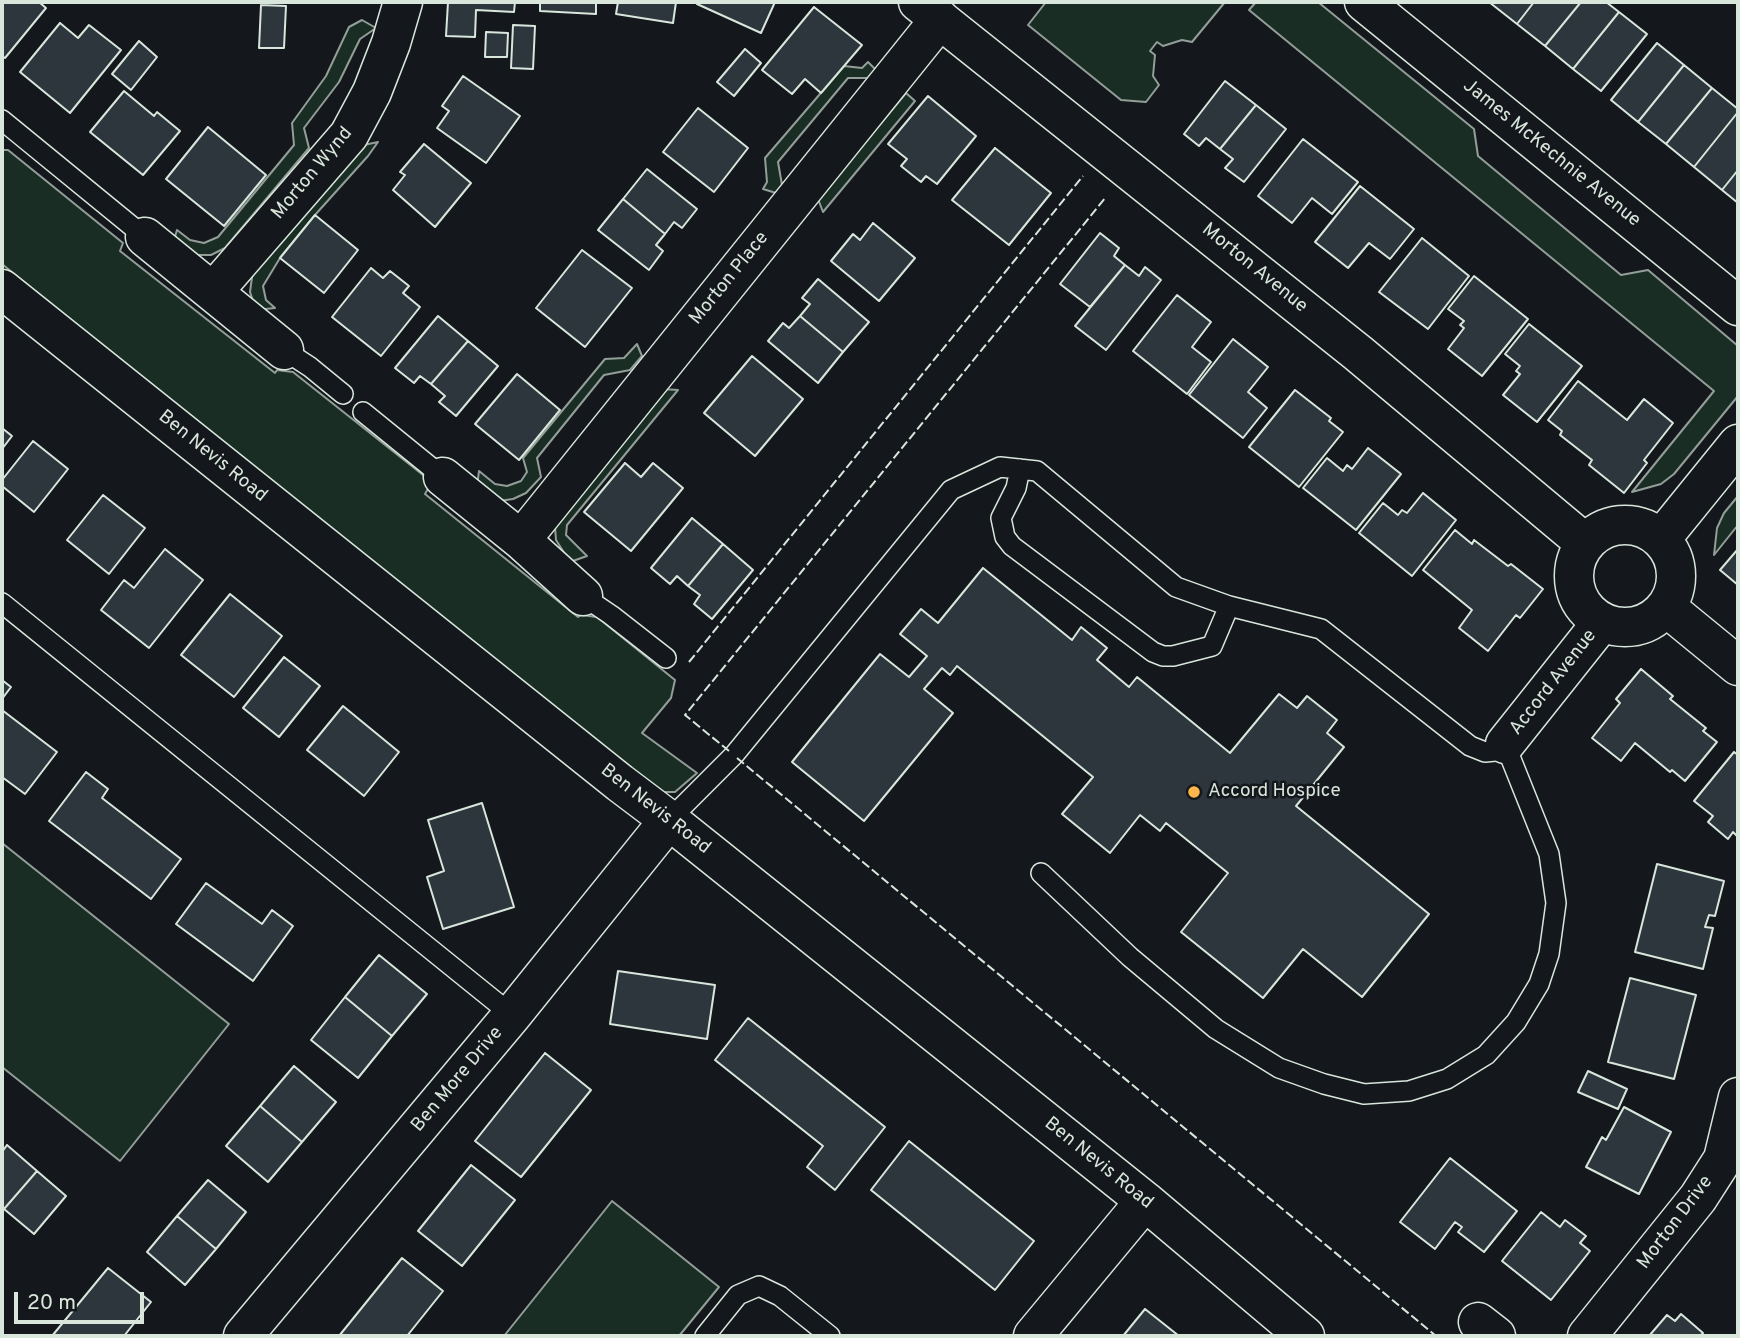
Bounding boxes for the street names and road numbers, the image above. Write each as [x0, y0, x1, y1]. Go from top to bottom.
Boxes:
street label: James McKechnie Avenue [1458, 75, 1644, 233]
street label: Morton Wynd [268, 123, 358, 225]
street label: Morton Avenue [1196, 219, 1312, 319]
street label: Morton Place [686, 228, 774, 330]
street label: Ben Nevis Road [153, 406, 271, 508]
street label: Accord Avenue [1506, 626, 1602, 740]
street label: Ben Nevis Road [595, 760, 715, 860]
street label: Ben More Drive [407, 1023, 509, 1137]
street label: Ben Nevis Road [1039, 1113, 1157, 1215]
street label: Morton Drive [1633, 1172, 1719, 1274]

